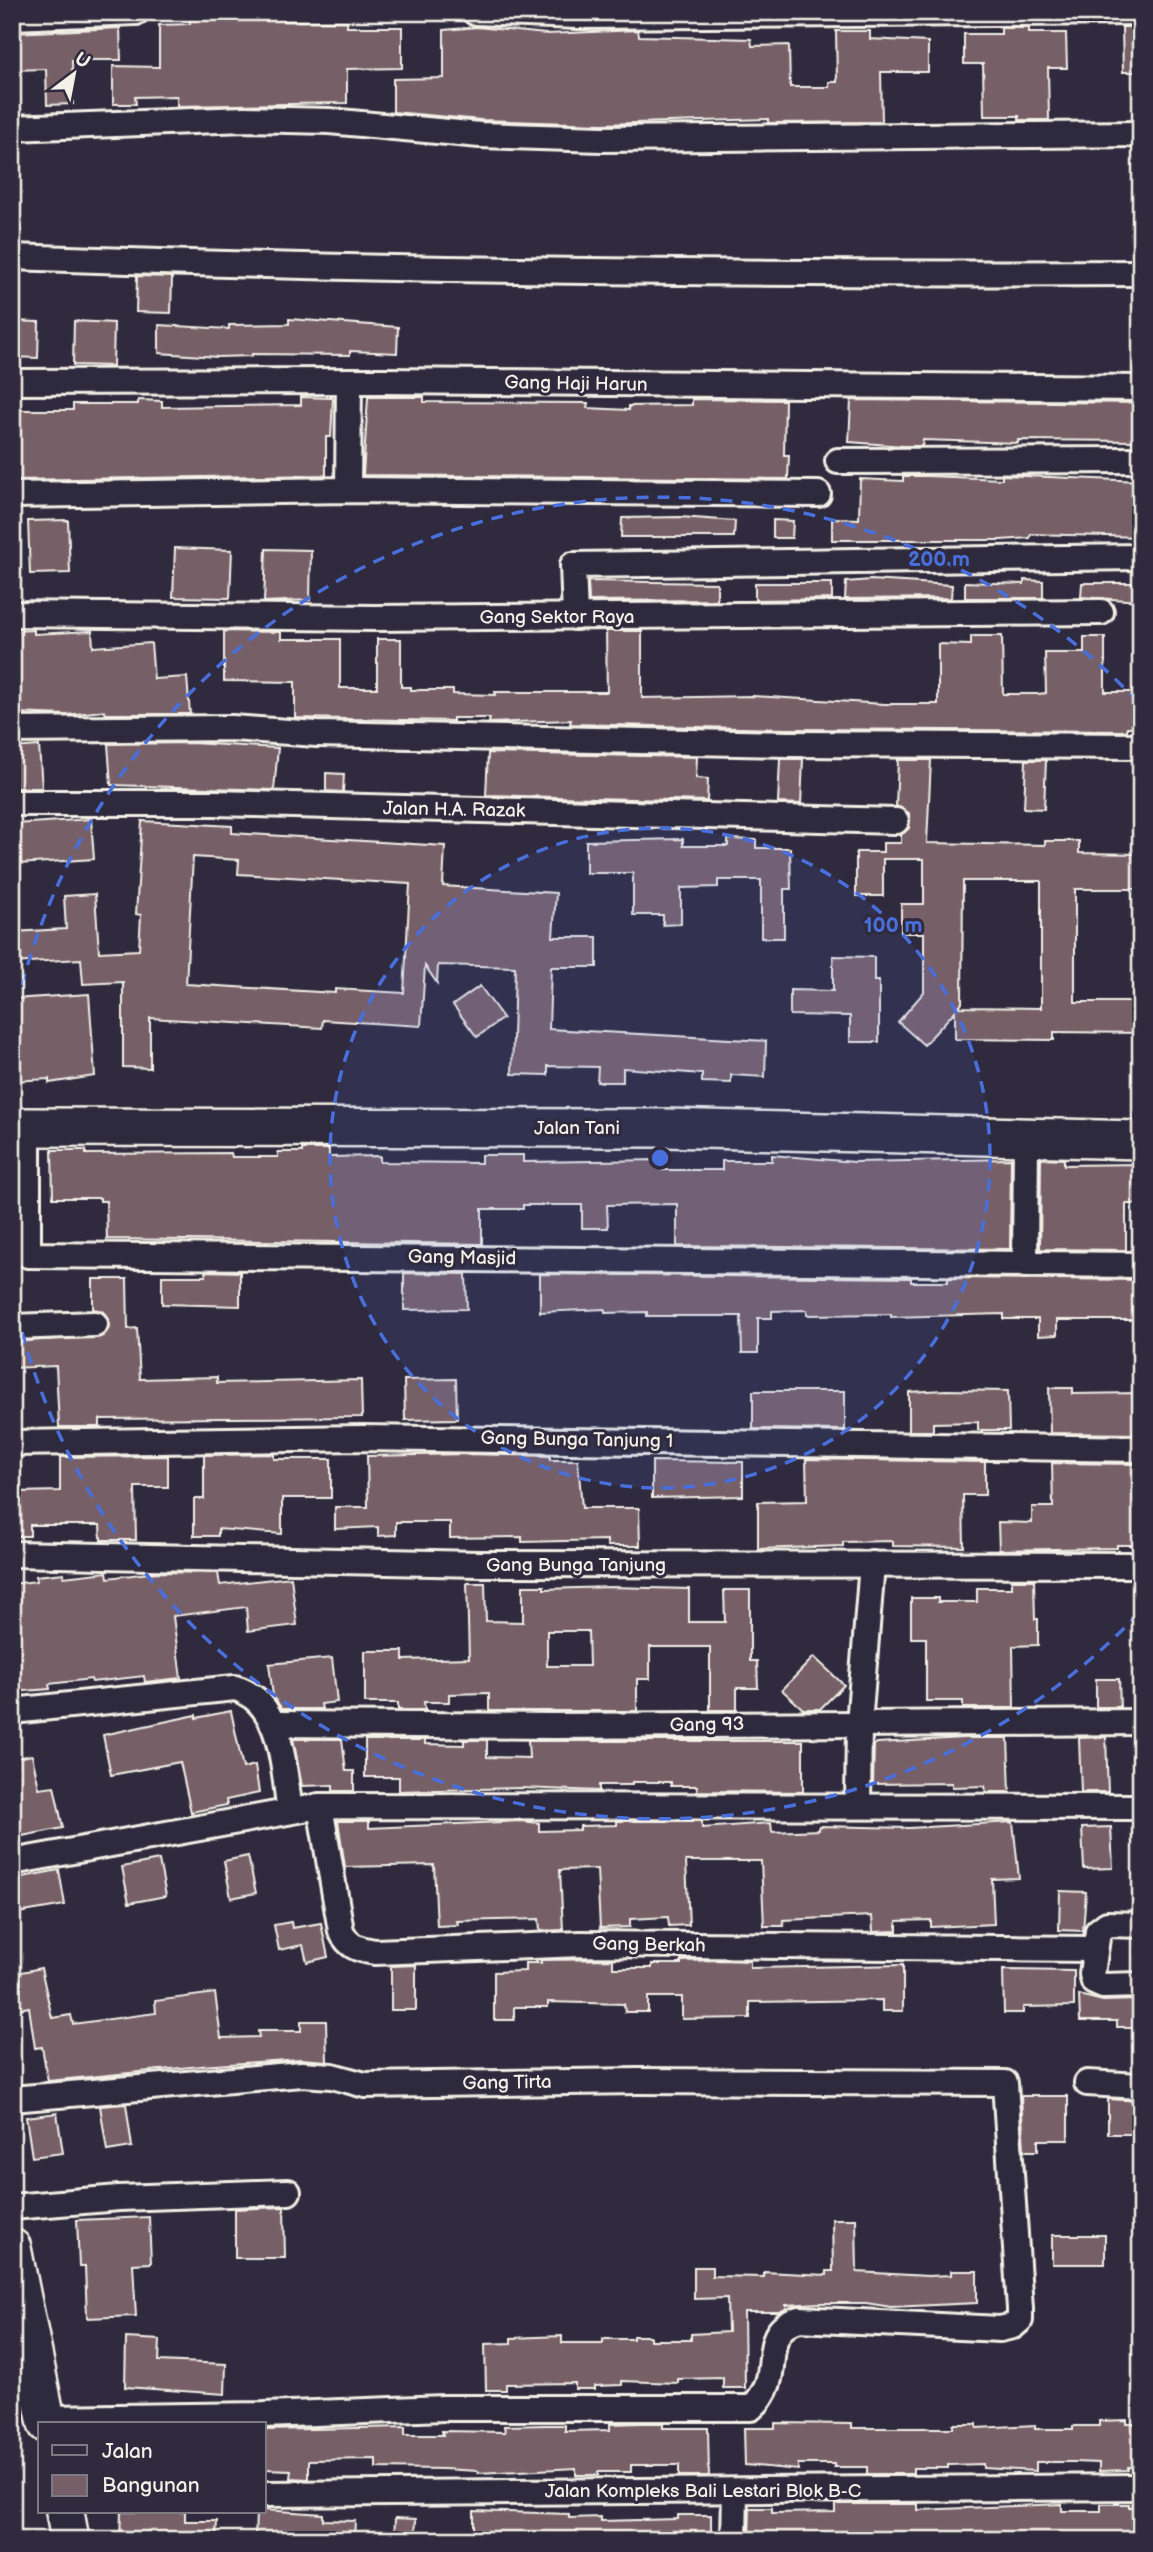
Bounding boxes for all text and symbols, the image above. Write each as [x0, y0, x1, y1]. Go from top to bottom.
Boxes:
north arrow [38, 38, 108, 108]
text: U [70, 48, 94, 74]
street label: Gang Haji Harun [504, 371, 648, 397]
text: 200 m [908, 547, 970, 572]
street label: Gang Sektor Raya [479, 606, 635, 629]
street label: Jalan H.A. Razak [383, 797, 526, 823]
text: 100 m [864, 913, 922, 938]
street label: Jalan Tani [534, 1117, 620, 1140]
centre of rings [648, 1146, 672, 1170]
street label: Gang Masjid [408, 1246, 516, 1270]
street label: Gang Bunga Tanjung 1 [481, 1427, 673, 1453]
street label: Gang Bunga Tanjung [486, 1554, 666, 1577]
street label: Gang 93 [670, 1713, 744, 1737]
street label: Gang Berkah [592, 1933, 706, 1957]
street label: Gang Tirta [462, 2071, 552, 2095]
legend [38, 2422, 266, 2514]
text: Jalan [102, 2439, 153, 2464]
text: Bangunan [102, 2473, 200, 2498]
street label: Jalan Kompleks Bali Lestari Blok B-C [545, 2480, 861, 2503]

